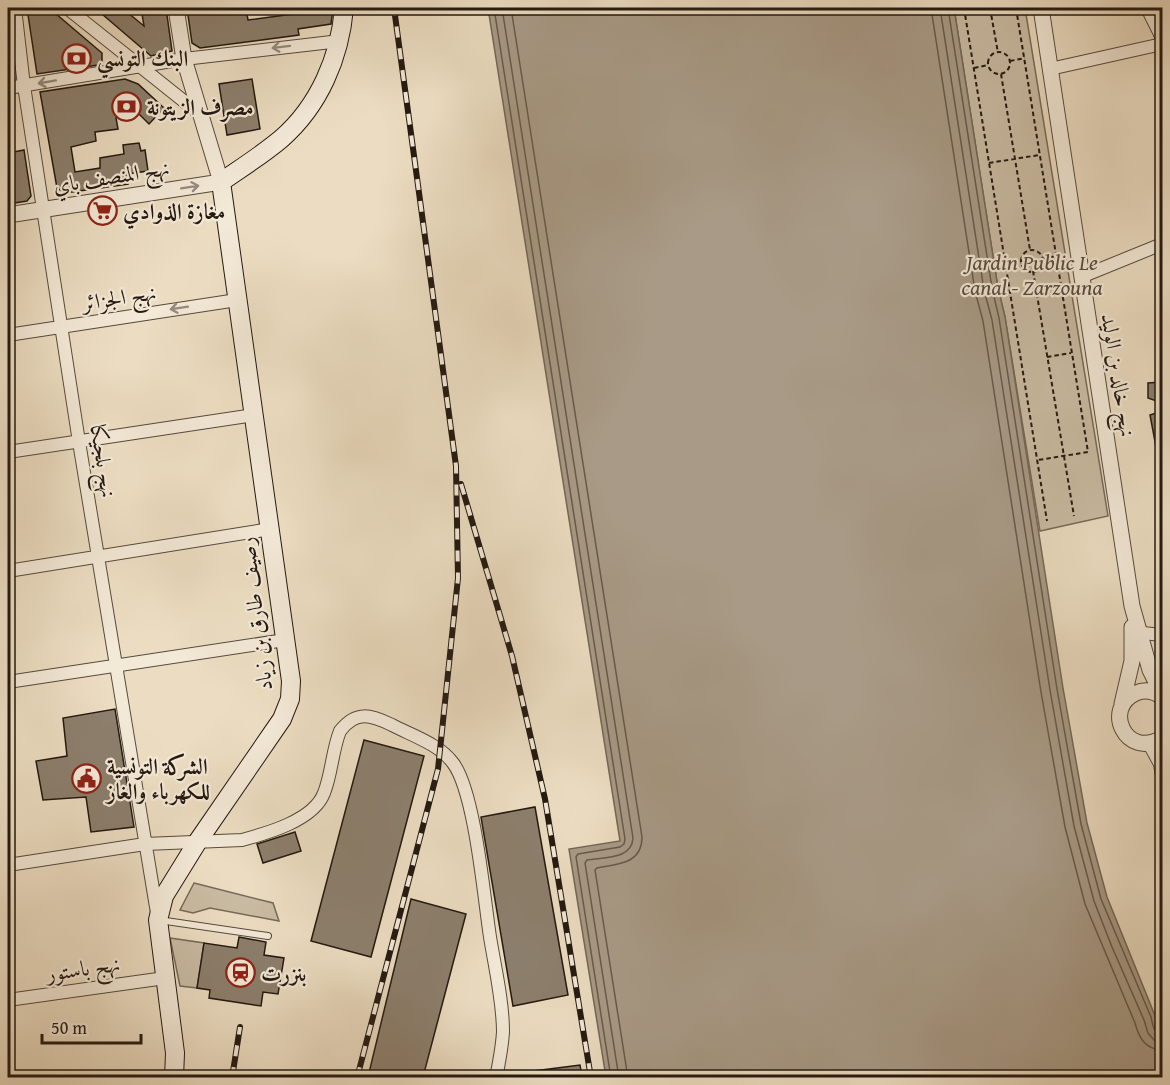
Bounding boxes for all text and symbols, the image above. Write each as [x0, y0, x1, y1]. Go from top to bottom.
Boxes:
bank icon: البنك التونسي [60, 42, 92, 74]
place label: البنك التونسي [97, 42, 188, 79]
one-way arrow [272, 42, 292, 53]
one-way arrow [38, 76, 57, 87]
bank icon: مصرف الزيتونة [110, 91, 142, 123]
place label: مصرف الزيتونة [147, 91, 254, 123]
street label: نهج المنصف باي [51, 151, 172, 205]
one-way arrow [179, 181, 199, 192]
supermarket icon: مغازة الذوادي [86, 195, 118, 227]
place label: مغازة الذوادي [123, 195, 225, 230]
park label: Jardin Public Le canal - Zarzouna [961, 246, 1103, 303]
street label: نهج الجزائر [78, 275, 159, 323]
one-way arrow [170, 303, 190, 314]
street label: نهج خالد بن الوليد [1089, 311, 1145, 440]
street label: نهج بلجيكا [78, 422, 126, 500]
street label: رصيف طارق بن زياد [230, 535, 280, 693]
place label: الشركة التونسية للكهرباء والغاز [104, 750, 210, 807]
public building icon: الشركة التونسية للكهرباء والغاز [70, 763, 102, 795]
street label: نهج باستور [42, 947, 122, 993]
station icon: بنزرت [224, 957, 256, 989]
place label: بنزرت [261, 957, 306, 989]
scale bar [42, 1007, 141, 1045]
text: 50 m [51, 1014, 87, 1041]

